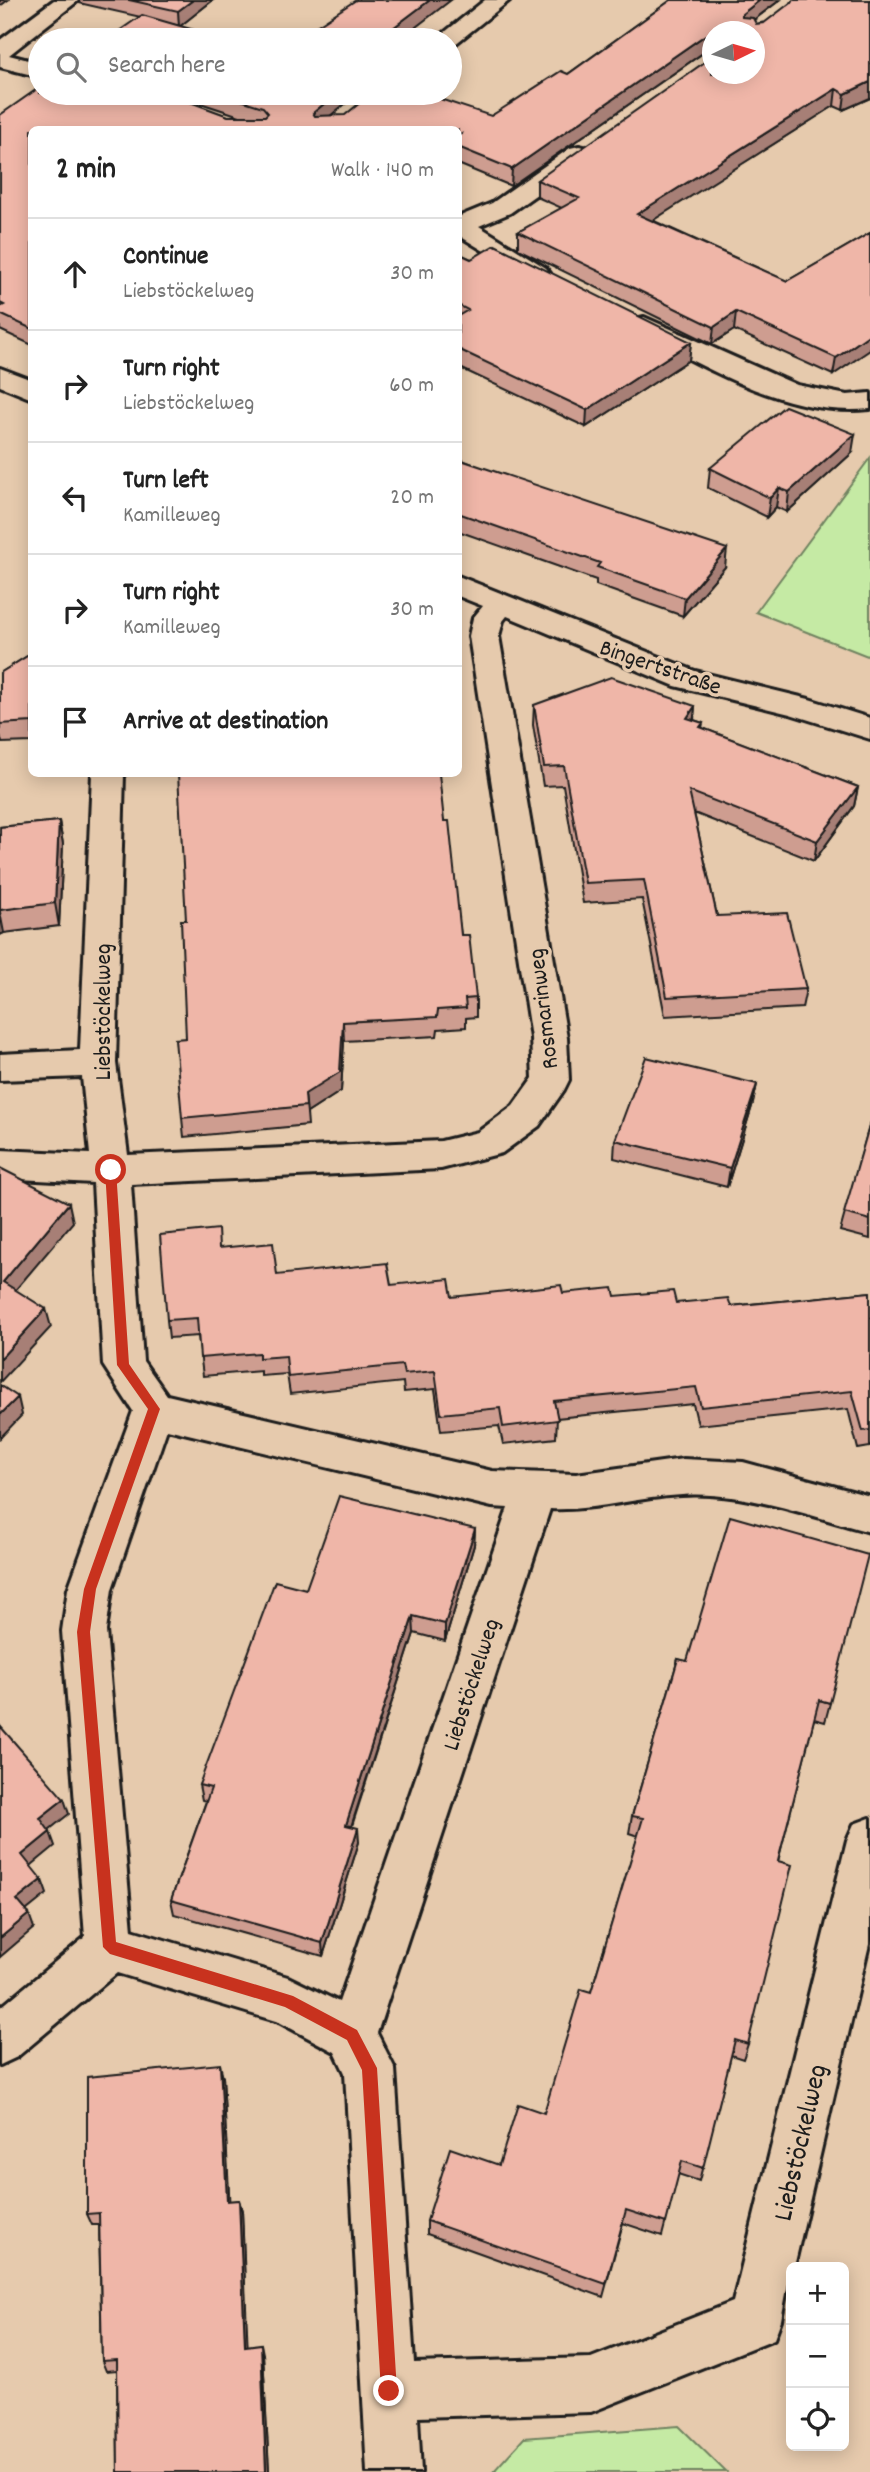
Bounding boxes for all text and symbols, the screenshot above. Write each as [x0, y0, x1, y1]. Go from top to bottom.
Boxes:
north arrow [702, 21, 765, 84]
search box [28, 28, 462, 105]
icon: search [52, 48, 90, 86]
text: Search here [108, 48, 226, 85]
text: 2 min [56, 150, 116, 193]
text: Walk · 140 m [331, 155, 434, 188]
text: Continue [123, 239, 208, 276]
icon: ahead [56, 255, 94, 293]
text: 30 m [390, 258, 434, 291]
text: Liebstöckelweg [123, 276, 254, 309]
text: Turn right [123, 351, 220, 388]
icon: right [56, 367, 94, 405]
text: 60 m [389, 370, 434, 403]
text: Liebstöckelweg [123, 388, 254, 421]
text: Turn left [123, 463, 209, 500]
icon: left [56, 479, 94, 517]
text: 20 m [390, 482, 434, 515]
text: Kamilleweg [123, 500, 221, 533]
text: Turn right [123, 575, 220, 612]
icon: right [56, 591, 94, 629]
text: 30 m [390, 594, 434, 627]
text: Kamilleweg [123, 612, 221, 645]
street label: Bingertstraße [595, 632, 725, 706]
icon: arrive [56, 703, 94, 741]
text: Arrive at destination [123, 704, 328, 741]
street label: Liebstöckelweg [88, 943, 122, 1081]
street label: Rosmarinweg [521, 946, 569, 1071]
route start [95, 1154, 126, 1185]
street label: Liebstöckelweg [436, 1614, 510, 1755]
street label: Liebstöckelweg [765, 2061, 840, 2226]
map controls [786, 2262, 849, 2451]
button: + [786, 2262, 849, 2325]
button: − [786, 2325, 849, 2388]
route end [373, 2375, 404, 2406]
button: locate [786, 2388, 849, 2451]

